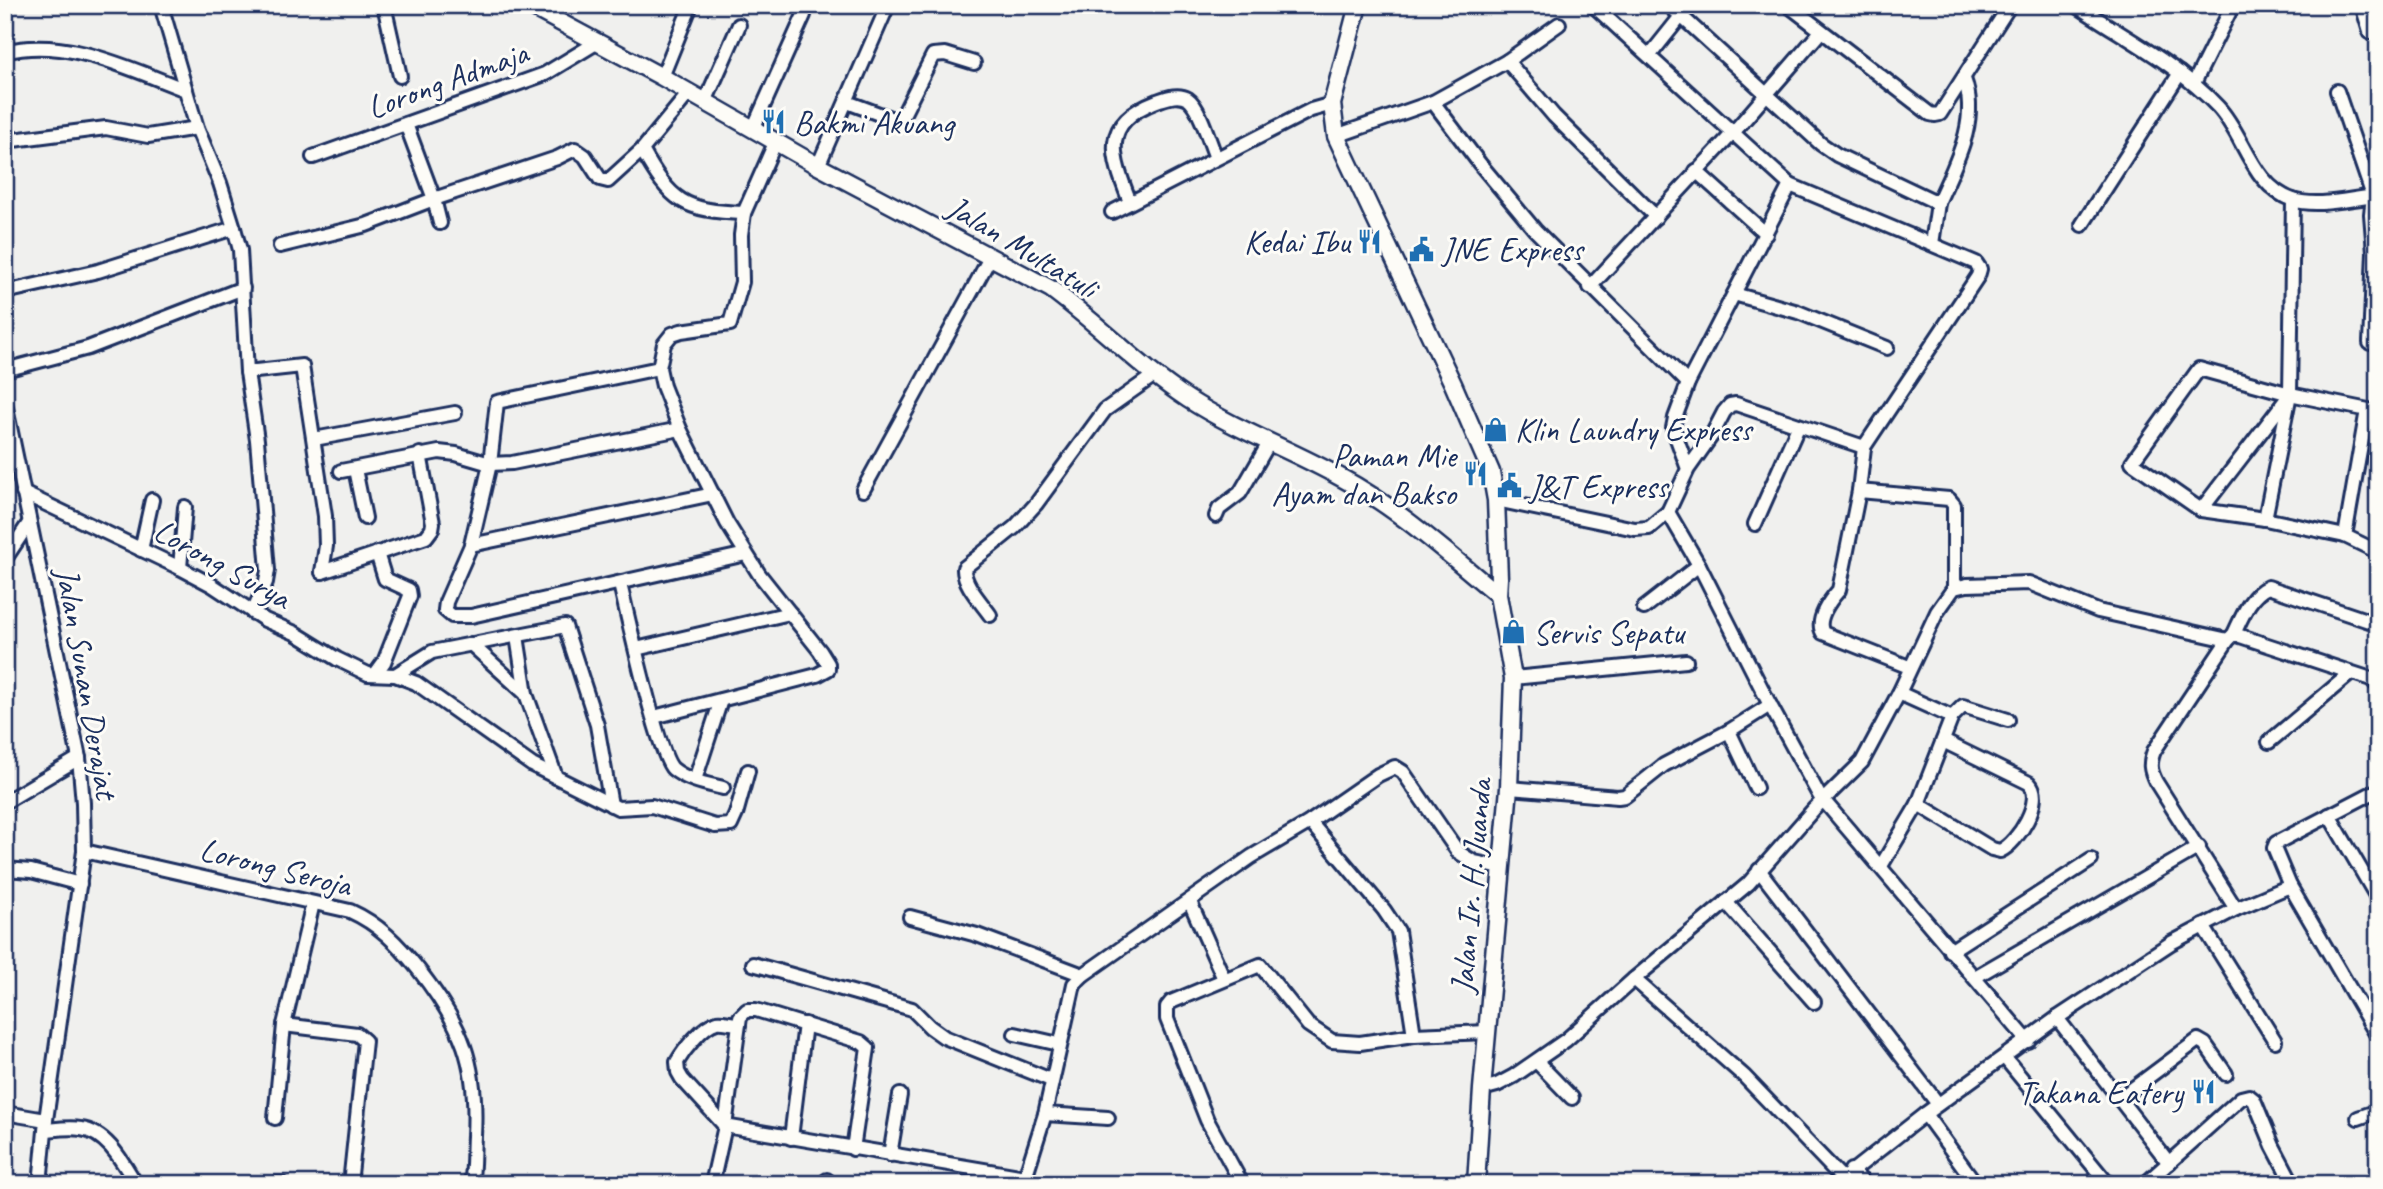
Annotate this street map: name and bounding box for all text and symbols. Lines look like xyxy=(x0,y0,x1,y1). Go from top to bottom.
street label: Lorong Admaja xyxy=(361,31,535,128)
place label: Bakmi Akuang xyxy=(794,102,956,144)
restaurant icon: Bakmi Akuang xyxy=(760,108,788,136)
street label: Jalan Multatuli xyxy=(938,185,1108,310)
place label: Kedai Ibu xyxy=(1244,221,1352,263)
restaurant icon: Kedai Ibu xyxy=(1356,227,1384,255)
place label: JNE Express xyxy=(1440,229,1586,271)
public building icon: JNE Express xyxy=(1408,235,1436,263)
place label: Klin Laundry Express xyxy=(1515,409,1754,451)
shop icon: Klin Laundry Express xyxy=(1481,415,1509,443)
place label: Paman Mie Ayam dan Bakso xyxy=(1272,435,1458,515)
restaurant icon: Paman Mie Ayam dan Bakso xyxy=(1462,460,1490,488)
place label: J&T Express xyxy=(1527,466,1670,508)
public building icon: J&T Express xyxy=(1495,472,1523,500)
street label: Lorong Surya xyxy=(147,509,300,620)
street label: Jalan Sunan Derajat xyxy=(46,563,129,805)
place label: Servis Sepatu xyxy=(1533,612,1686,654)
shop icon: Servis Sepatu xyxy=(1499,618,1527,646)
street label: Jalan Ir. H. Juanda xyxy=(1441,775,1501,997)
street label: Lorong Seroja xyxy=(196,828,357,906)
place label: Takana Eatery xyxy=(2018,1072,2186,1114)
restaurant icon: Takana Eatery xyxy=(2189,1078,2217,1106)

